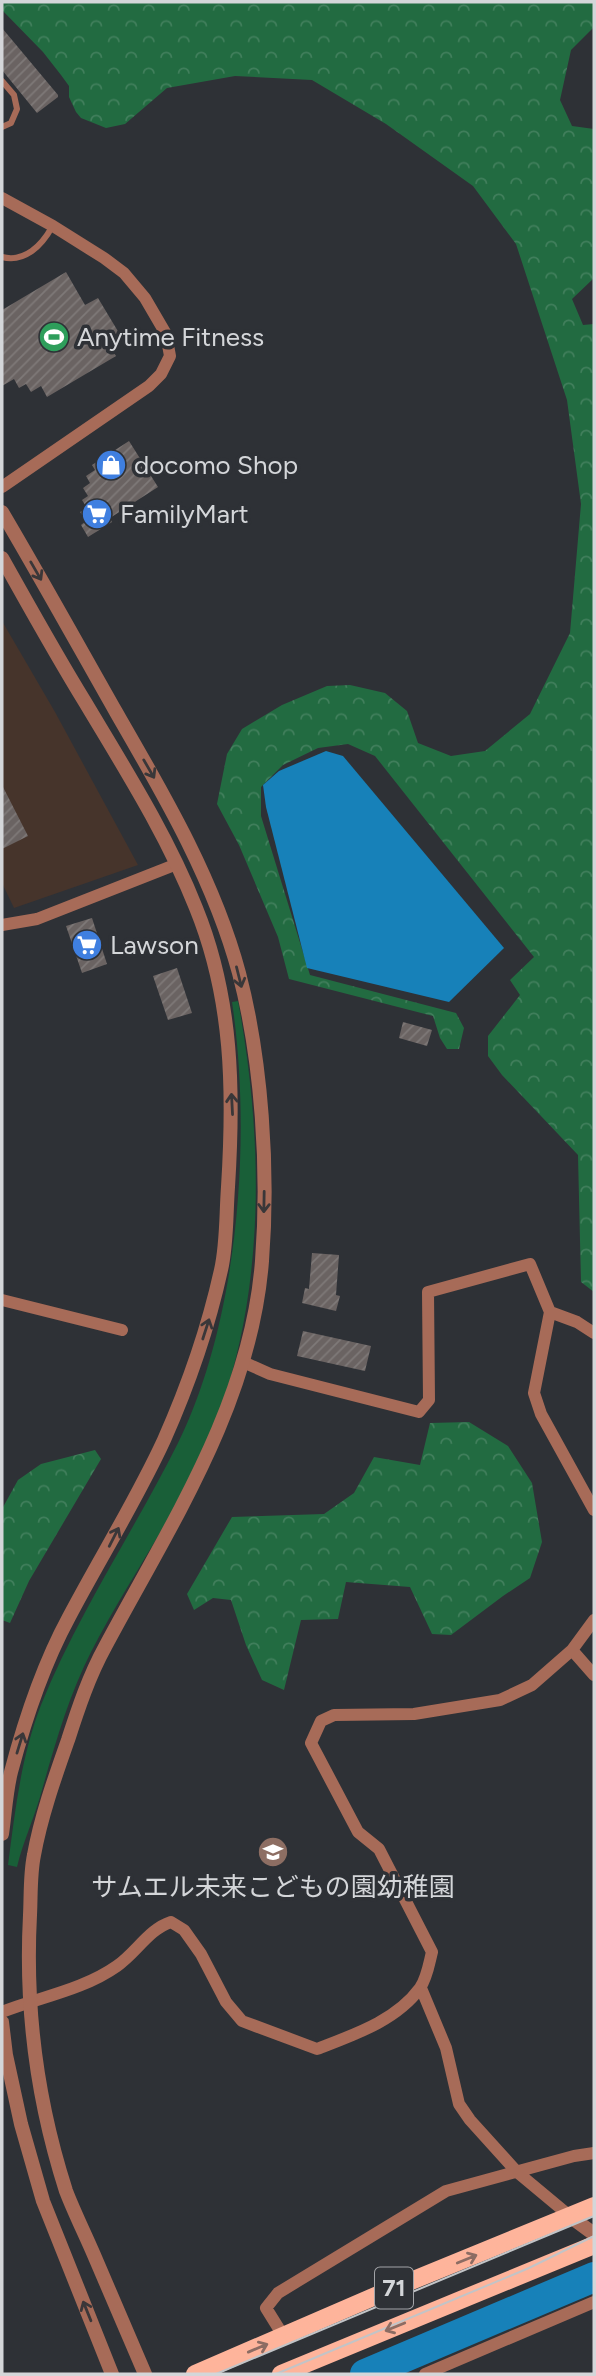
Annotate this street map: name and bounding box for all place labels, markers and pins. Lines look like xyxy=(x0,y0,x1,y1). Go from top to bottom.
sports icon: Anytime Fitness xyxy=(37,320,71,354)
place label: Anytime Fitness xyxy=(77,321,264,353)
shop icon: docomo Shop xyxy=(94,448,128,482)
place label: docomo Shop xyxy=(134,449,298,481)
supermarket icon: FamilyMart xyxy=(80,497,114,531)
place label: FamilyMart xyxy=(120,498,249,530)
supermarket icon: Lawson xyxy=(70,928,104,962)
place label: Lawson xyxy=(110,929,199,961)
school or university icon: サムエル未来こどもの園幼稚園 xyxy=(256,1835,290,1869)
place label: サムエル未来こどもの園幼稚園 xyxy=(91,1871,455,1903)

